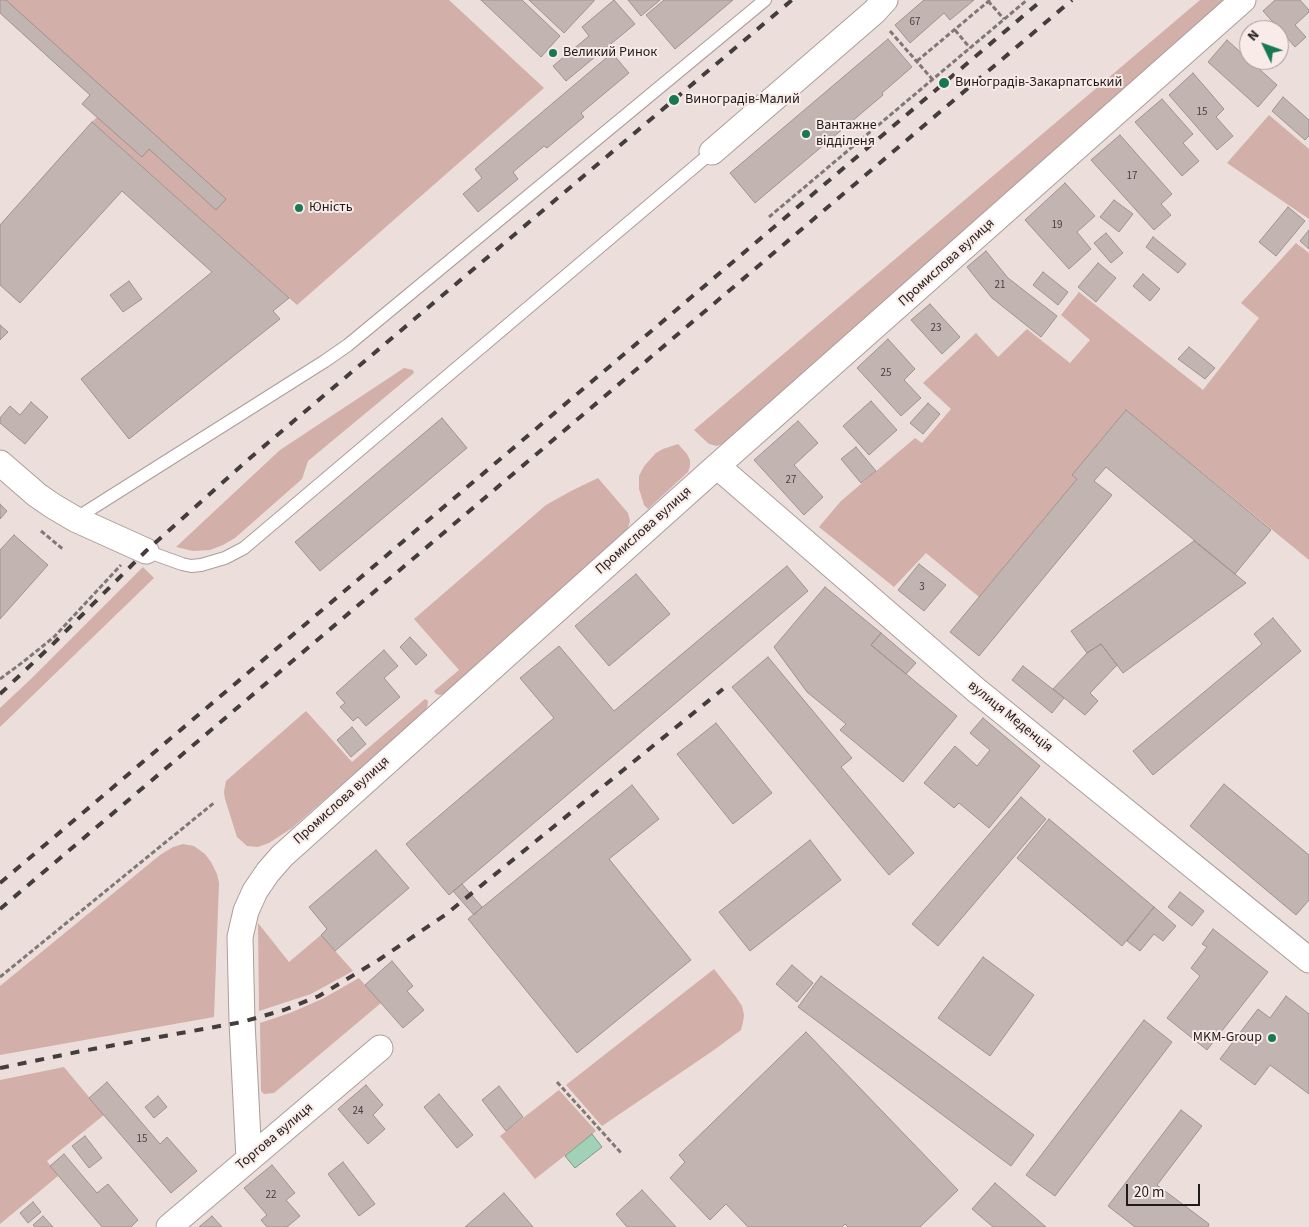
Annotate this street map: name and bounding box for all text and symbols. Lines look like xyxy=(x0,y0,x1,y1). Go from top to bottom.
house number: 67 xyxy=(910,16,920,30)
north arrow xyxy=(1239,20,1289,70)
text: N xyxy=(1243,25,1264,46)
place label: Великий Ринок xyxy=(563,45,657,61)
marker: Великий Ринок xyxy=(547,47,559,59)
place label: Виноградів-Закарпатський xyxy=(955,75,1122,91)
marker: Виноградів-Закарпатський xyxy=(937,76,951,90)
place label: Виноградів-Малий xyxy=(685,92,800,108)
marker: Виноградів-Малий xyxy=(667,93,681,107)
house number: 15 xyxy=(1197,106,1207,120)
place label: Вантажне відділеня xyxy=(816,118,877,150)
marker: Вантажне відділеня xyxy=(800,128,812,140)
house number: 17 xyxy=(1127,170,1137,184)
place label: Юність xyxy=(309,200,353,216)
marker: Юність xyxy=(293,202,305,214)
street label: Промислова вулиця xyxy=(895,215,999,311)
house number: 19 xyxy=(1052,219,1062,233)
house number: 21 xyxy=(995,279,1005,293)
house number: 23 xyxy=(931,322,941,336)
house number: 25 xyxy=(881,367,891,381)
house number: 27 xyxy=(786,474,796,488)
street label: Промислова вулиця xyxy=(592,483,696,579)
house number: 3 xyxy=(919,581,925,595)
street label: вулиця Меденція xyxy=(964,678,1056,756)
street label: Промислова вулиця xyxy=(290,753,394,849)
place label: MKM-Group xyxy=(1193,1030,1262,1046)
marker: MKM-Group xyxy=(1266,1032,1278,1044)
street label: Торгова вулиця xyxy=(233,1100,317,1174)
house number: 24 xyxy=(353,1105,363,1119)
house number: 15 xyxy=(137,1133,147,1147)
scale bar xyxy=(1129,1174,1203,1206)
text: 20 m xyxy=(1134,1182,1164,1203)
house number: 22 xyxy=(266,1189,276,1203)

